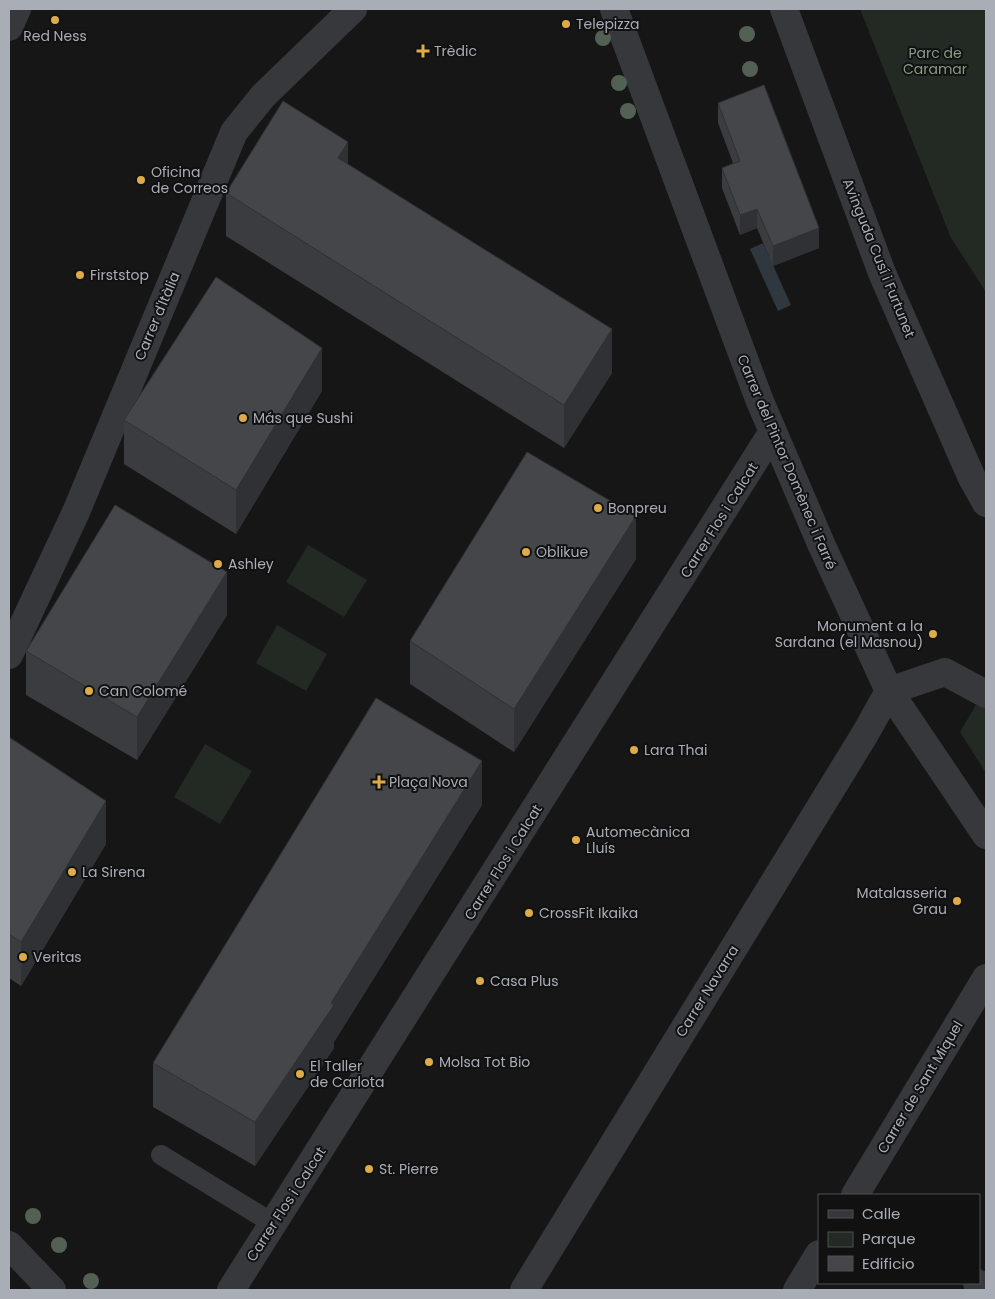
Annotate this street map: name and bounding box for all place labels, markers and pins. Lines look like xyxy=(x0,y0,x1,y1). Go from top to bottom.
marker: Red Ness xyxy=(49,14,61,26)
place label: Telepizza xyxy=(576,14,640,34)
marker: Telepizza xyxy=(560,18,572,30)
place label: Red Ness xyxy=(23,26,87,46)
place label: Trèdic xyxy=(434,41,477,61)
marker: Trèdic xyxy=(416,44,430,58)
place label: Oficina de Correos xyxy=(151,162,228,198)
marker: Oficina de Correos xyxy=(135,174,147,186)
place label: Firststop xyxy=(90,265,149,285)
marker: Firststop xyxy=(74,269,86,281)
place label: Más que Sushi xyxy=(253,408,353,428)
marker: Más que Sushi xyxy=(237,412,249,424)
place label: Bonpreu xyxy=(608,498,667,518)
marker: Bonpreu xyxy=(592,502,604,514)
place label: Oblikue xyxy=(536,542,589,562)
marker: Oblikue xyxy=(520,546,532,558)
place label: Ashley xyxy=(228,554,274,574)
marker: Ashley xyxy=(212,558,224,570)
place label: Monument a la Sardana (el Masnou) xyxy=(775,616,923,652)
marker: Monument a la Sardana (el Masnou) xyxy=(927,628,939,640)
place label: Can Colomé xyxy=(99,681,188,701)
marker: Can Colomé xyxy=(83,685,95,697)
place label: Lara Thai xyxy=(644,740,707,760)
marker: Lara Thai xyxy=(628,744,640,756)
place label: Plaça Nova xyxy=(389,772,468,792)
marker: Plaça Nova xyxy=(373,776,385,788)
place label: Automecànica Lluís xyxy=(586,822,690,858)
marker: Automecànica Lluís xyxy=(570,834,582,846)
place label: La Sirena xyxy=(82,862,145,882)
marker: La Sirena xyxy=(66,866,78,878)
place label: Matalasseria Grau xyxy=(857,883,947,919)
marker: Matalasseria Grau xyxy=(951,895,963,907)
place label: CrossFit Ikaika xyxy=(539,903,638,923)
marker: CrossFit Ikaika xyxy=(523,907,535,919)
place label: Veritas xyxy=(33,947,82,967)
marker: Veritas xyxy=(17,951,29,963)
place label: Casa Plus xyxy=(490,971,559,991)
marker: Casa Plus xyxy=(474,975,486,987)
place label: Molsa Tot Bio xyxy=(439,1052,530,1072)
place label: El Taller de Carlota xyxy=(310,1056,384,1092)
marker: Molsa Tot Bio xyxy=(423,1056,435,1068)
marker: El Taller de Carlota xyxy=(294,1068,306,1080)
place label: St. Pierre xyxy=(379,1159,439,1179)
marker: St. Pierre xyxy=(363,1163,375,1175)

